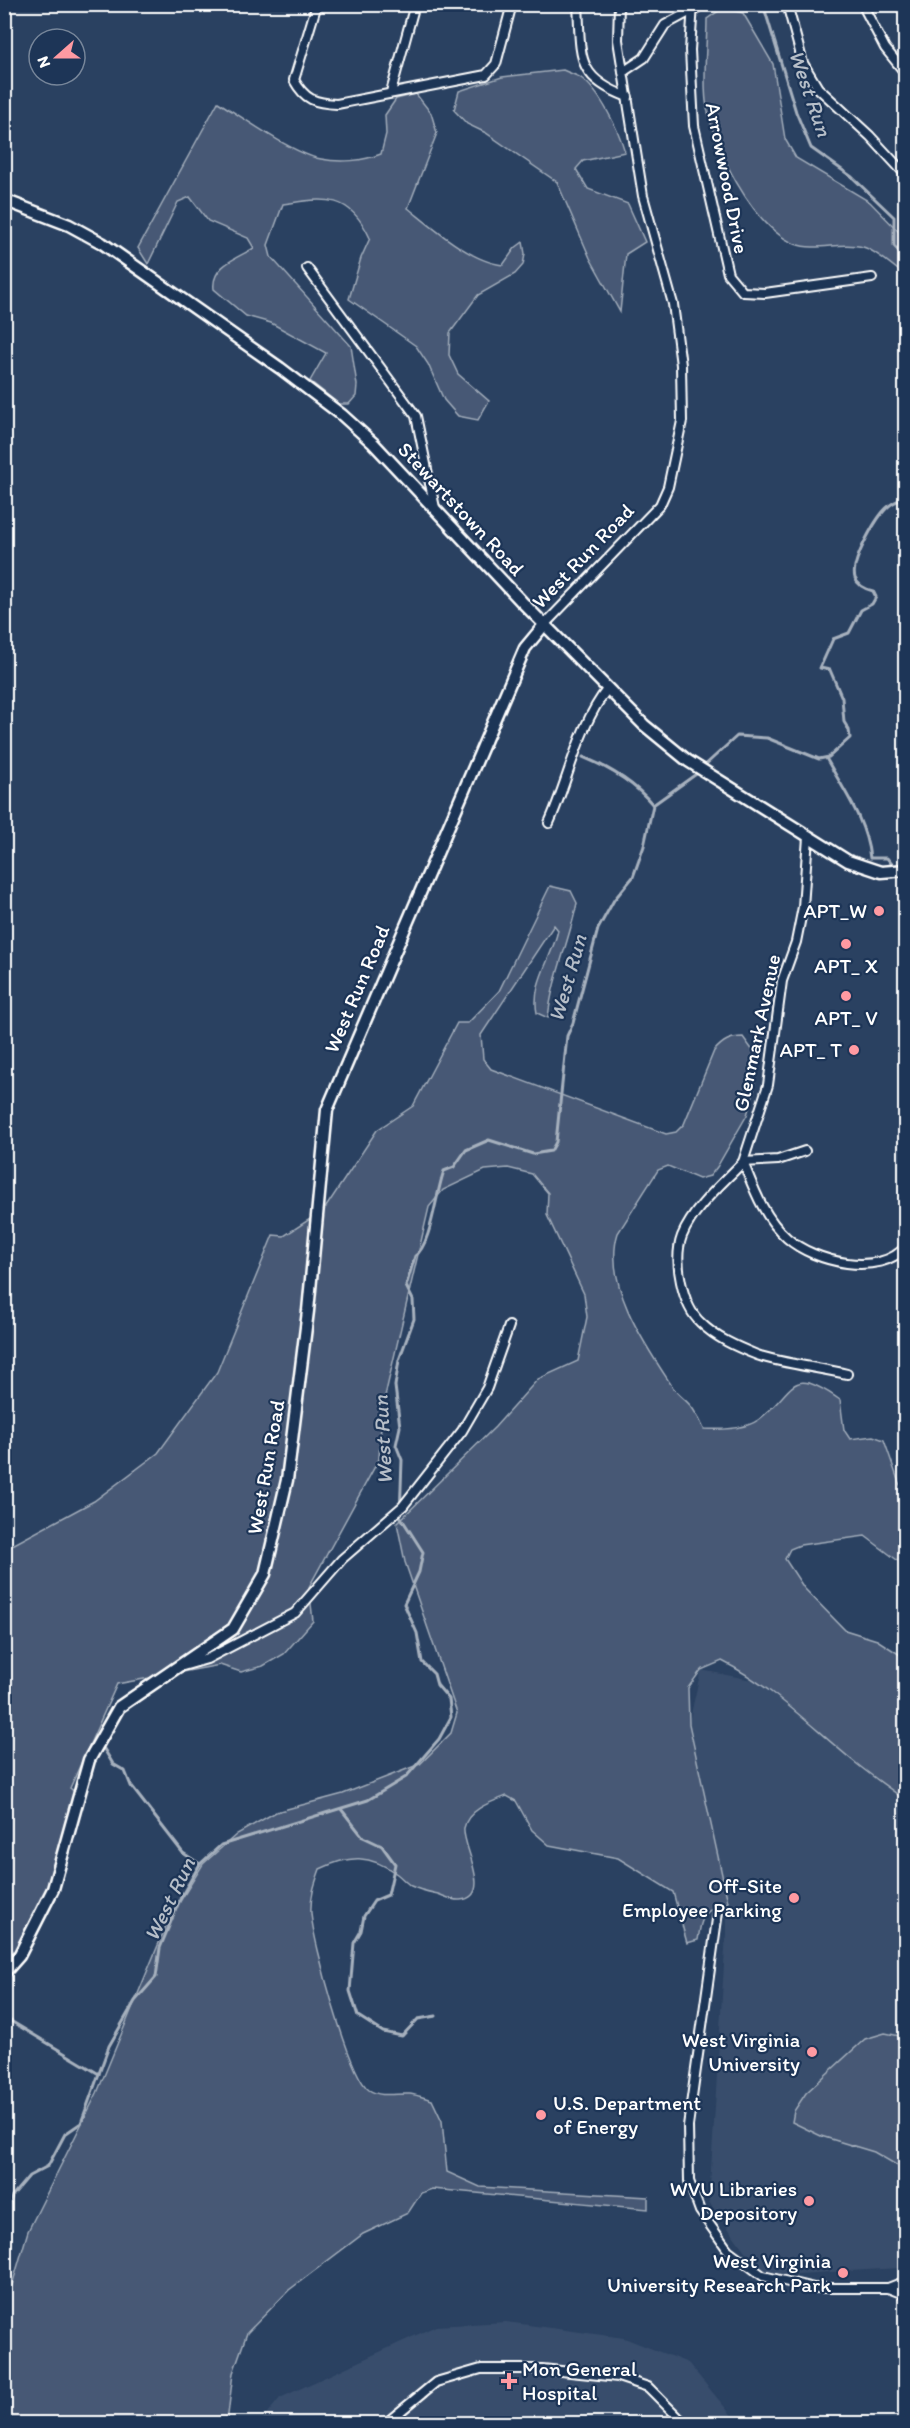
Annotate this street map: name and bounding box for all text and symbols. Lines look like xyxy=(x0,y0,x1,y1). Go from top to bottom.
north arrow xyxy=(27,27,87,87)
water label: West Run xyxy=(783,46,838,140)
text: N xyxy=(33,54,54,71)
street label: Arrowwood Drive xyxy=(701,100,754,256)
street label: Stewartstown Road xyxy=(393,437,530,581)
street label: West Run Road xyxy=(526,498,639,613)
place label: APT_W xyxy=(803,898,867,923)
marker: APT_W xyxy=(872,904,886,918)
street label: West Run Road xyxy=(318,921,395,1056)
water label: West Run xyxy=(542,931,593,1025)
marker: APT_ X xyxy=(839,937,853,951)
street label: Glenmark Avenue xyxy=(728,952,785,1114)
place label: APT_ X xyxy=(814,953,879,978)
marker: APT_ V xyxy=(839,989,853,1003)
place label: APT_ V xyxy=(815,1005,878,1030)
place label: APT_ T xyxy=(780,1037,842,1062)
marker: APT_ T xyxy=(847,1043,861,1057)
water label: West Run xyxy=(367,1394,398,1485)
street label: West Run Road xyxy=(241,1397,290,1536)
water label: West Run xyxy=(138,1853,201,1945)
place label: Off-Site Employee Parking xyxy=(622,1873,782,1922)
marker: Off-Site Employee Parking xyxy=(787,1891,801,1905)
place label: West Virginia University xyxy=(682,2027,800,2076)
marker: West Virginia University xyxy=(805,2045,819,2059)
place label: U.S. Department of Energy xyxy=(553,2090,701,2139)
marker: U.S. Department of Energy xyxy=(534,2108,548,2122)
place label: WVU Libraries Depository xyxy=(670,2176,797,2225)
marker: WVU Libraries Depository xyxy=(802,2194,816,2208)
place label: West Virginia University Research Park xyxy=(607,2248,831,2297)
marker: West Virginia University Research Park xyxy=(836,2266,850,2280)
place label: Mon General Hospital xyxy=(522,2356,637,2405)
marker: Mon General Hospital xyxy=(500,2372,518,2390)

